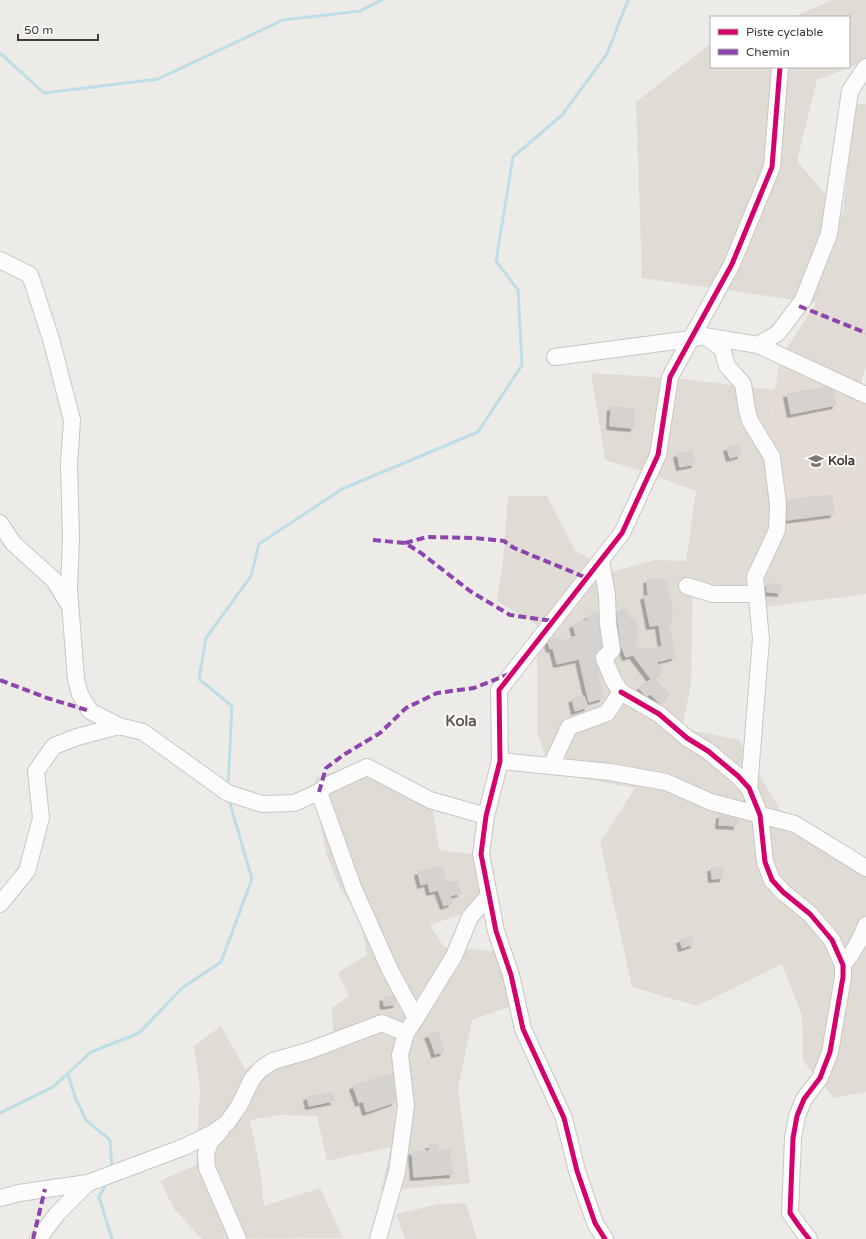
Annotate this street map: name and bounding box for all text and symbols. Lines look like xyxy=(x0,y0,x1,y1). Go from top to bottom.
scale bar xyxy=(18,16,98,42)
legend xyxy=(710,16,850,68)
text: 50 m xyxy=(24,23,53,37)
text: Piste cyclable xyxy=(746,25,824,39)
text: Chemin xyxy=(746,45,790,59)
school or university icon: Kola xyxy=(807,452,825,470)
place label: Kola xyxy=(828,453,855,469)
district label: Kola xyxy=(445,712,477,730)

